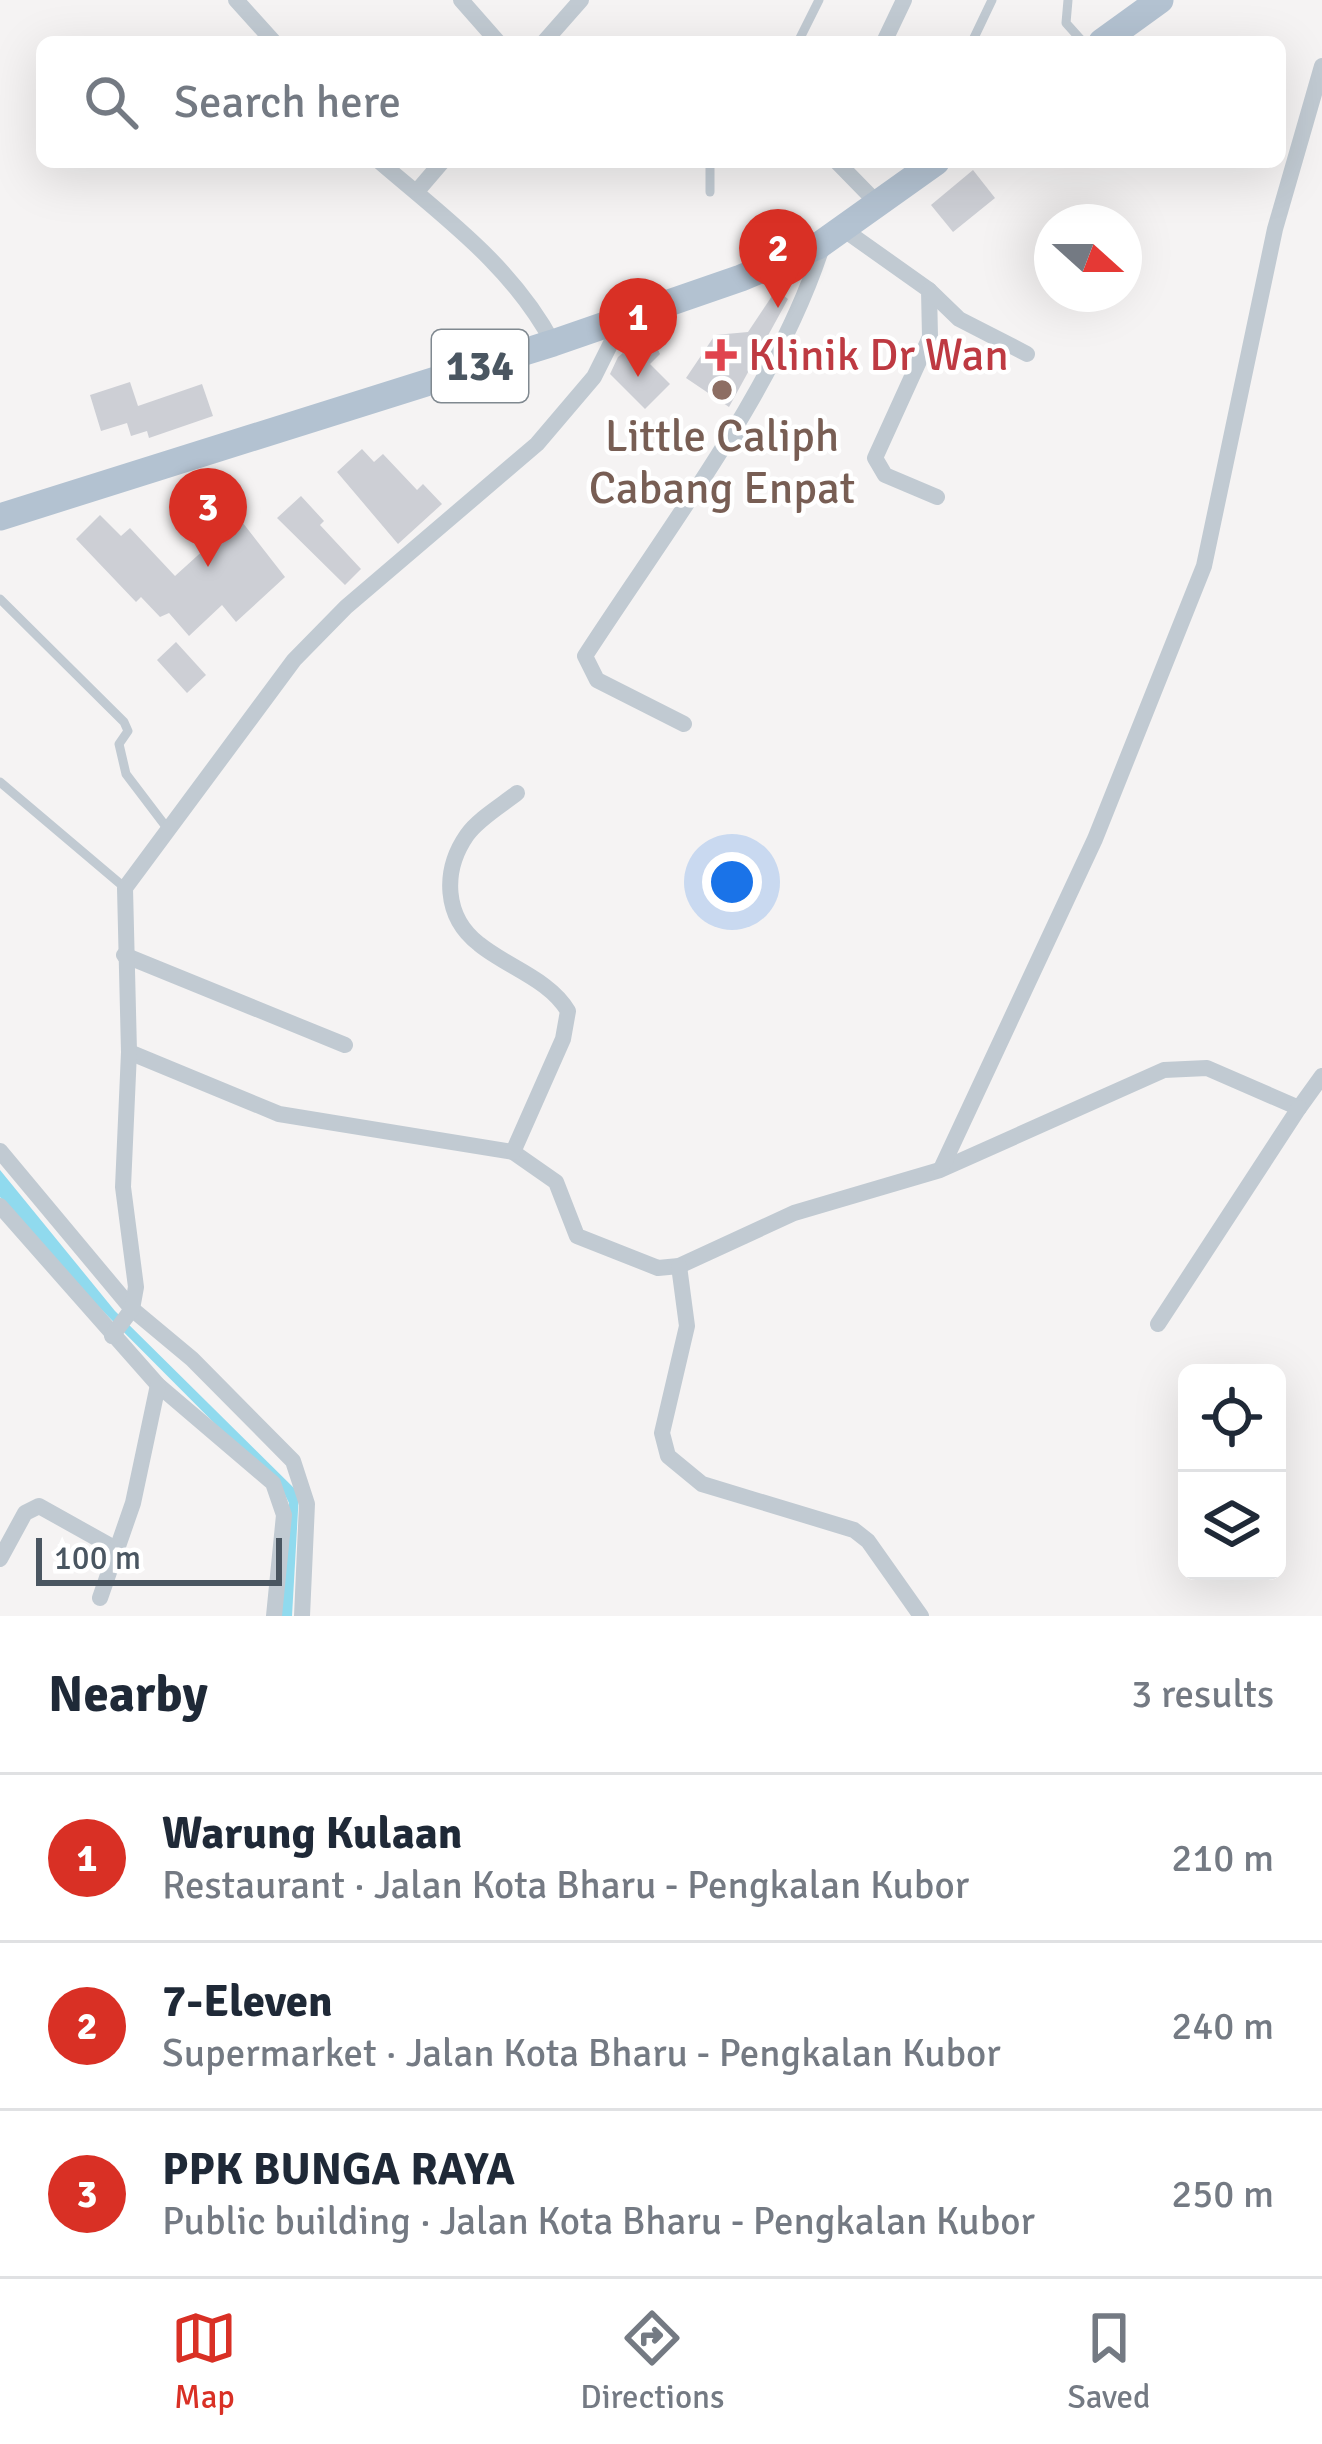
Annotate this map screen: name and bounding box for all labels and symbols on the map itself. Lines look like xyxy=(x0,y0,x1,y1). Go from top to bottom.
north arrow xyxy=(1034,204,1142,312)
pin: 2 xyxy=(739,209,817,308)
pin: 1 xyxy=(599,278,677,377)
place label: Klinik Dr Wan xyxy=(748,328,1009,383)
road number: 134 xyxy=(432,330,528,402)
marker: Klinik Dr Wan xyxy=(705,339,737,371)
marker: Little Caliph Cabang Enpat xyxy=(709,377,735,403)
place label: Little Caliph Cabang Enpat xyxy=(589,409,855,516)
pin: 3 xyxy=(169,468,247,567)
your location xyxy=(702,852,762,912)
scale bar xyxy=(36,1532,282,1585)

